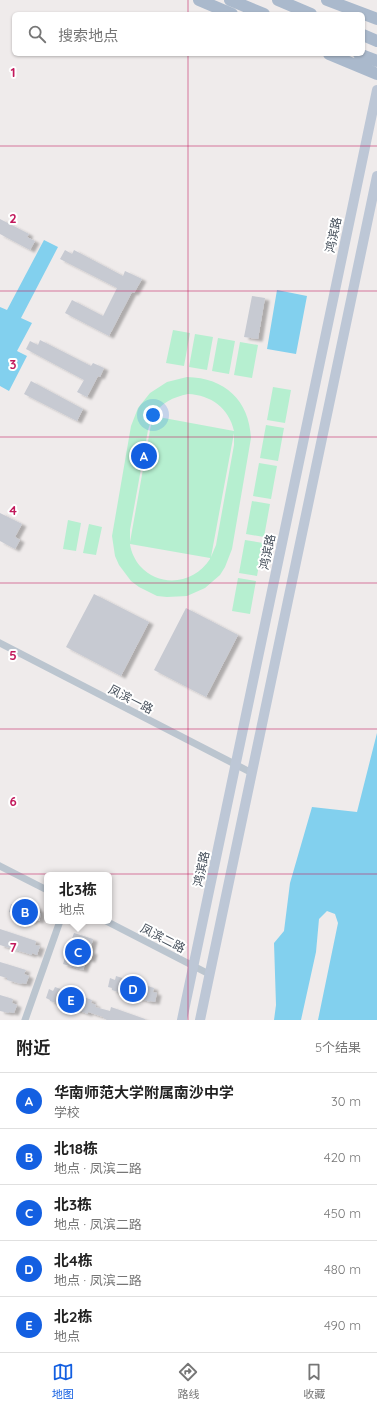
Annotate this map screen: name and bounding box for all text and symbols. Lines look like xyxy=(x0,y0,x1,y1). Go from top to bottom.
search box xyxy=(12,12,365,56)
icon: search xyxy=(26,23,48,45)
text: 搜索地点 xyxy=(58,26,118,45)
text: 1 xyxy=(10,64,16,80)
text: 2 xyxy=(9,210,17,226)
street label: 鸿滨路 xyxy=(322,216,344,254)
text: 3 xyxy=(10,356,17,372)
your location xyxy=(143,405,163,425)
pin: A xyxy=(131,441,157,471)
text: 4 xyxy=(9,502,17,518)
street label: 鸿滨路 xyxy=(256,533,278,571)
text: 5 xyxy=(9,647,17,663)
street label: 凤滨一路 xyxy=(106,681,156,717)
text: 6 xyxy=(9,793,17,809)
street label: 鸿滨路 xyxy=(190,850,212,888)
popup xyxy=(44,872,112,924)
text: 北3栋 xyxy=(59,880,97,899)
pin: B xyxy=(12,897,38,927)
text: 地点 xyxy=(59,901,85,917)
street label: 凤滨二路 xyxy=(138,920,188,956)
pin: C xyxy=(65,937,91,967)
text: 7 xyxy=(9,939,17,955)
pin: D xyxy=(120,974,146,1004)
pin: E xyxy=(58,985,84,1015)
text: 附近 xyxy=(16,1037,50,1058)
text: 5个结果 xyxy=(315,1039,361,1055)
text: 华南师范大学附属南沙中学 xyxy=(54,1083,234,1102)
text: A xyxy=(25,1093,33,1109)
text: 30 m xyxy=(331,1093,361,1109)
text: 学校 xyxy=(54,1104,80,1120)
text: 北18栋 xyxy=(54,1139,98,1158)
text: B xyxy=(25,1149,33,1165)
text: 420 m xyxy=(324,1149,361,1165)
text: 地点 · 凤滨二路 xyxy=(54,1160,142,1176)
text: 北3栋 xyxy=(54,1195,92,1214)
text: C xyxy=(25,1205,33,1221)
text: 450 m xyxy=(324,1205,361,1221)
text: 地点 · 凤滨二路 xyxy=(54,1216,142,1232)
text: 北4栋 xyxy=(54,1251,93,1270)
text: D xyxy=(24,1261,34,1277)
text: 480 m xyxy=(324,1261,361,1277)
text: 地点 · 凤滨二路 xyxy=(54,1272,142,1288)
text: 北2栋 xyxy=(54,1307,93,1326)
text: E xyxy=(25,1317,33,1333)
text: 490 m xyxy=(324,1317,361,1333)
text: 地点 xyxy=(54,1328,80,1344)
tab: 地图 xyxy=(52,1361,74,1401)
tab: 路线 xyxy=(177,1361,199,1401)
tab: 收藏 xyxy=(303,1361,325,1401)

